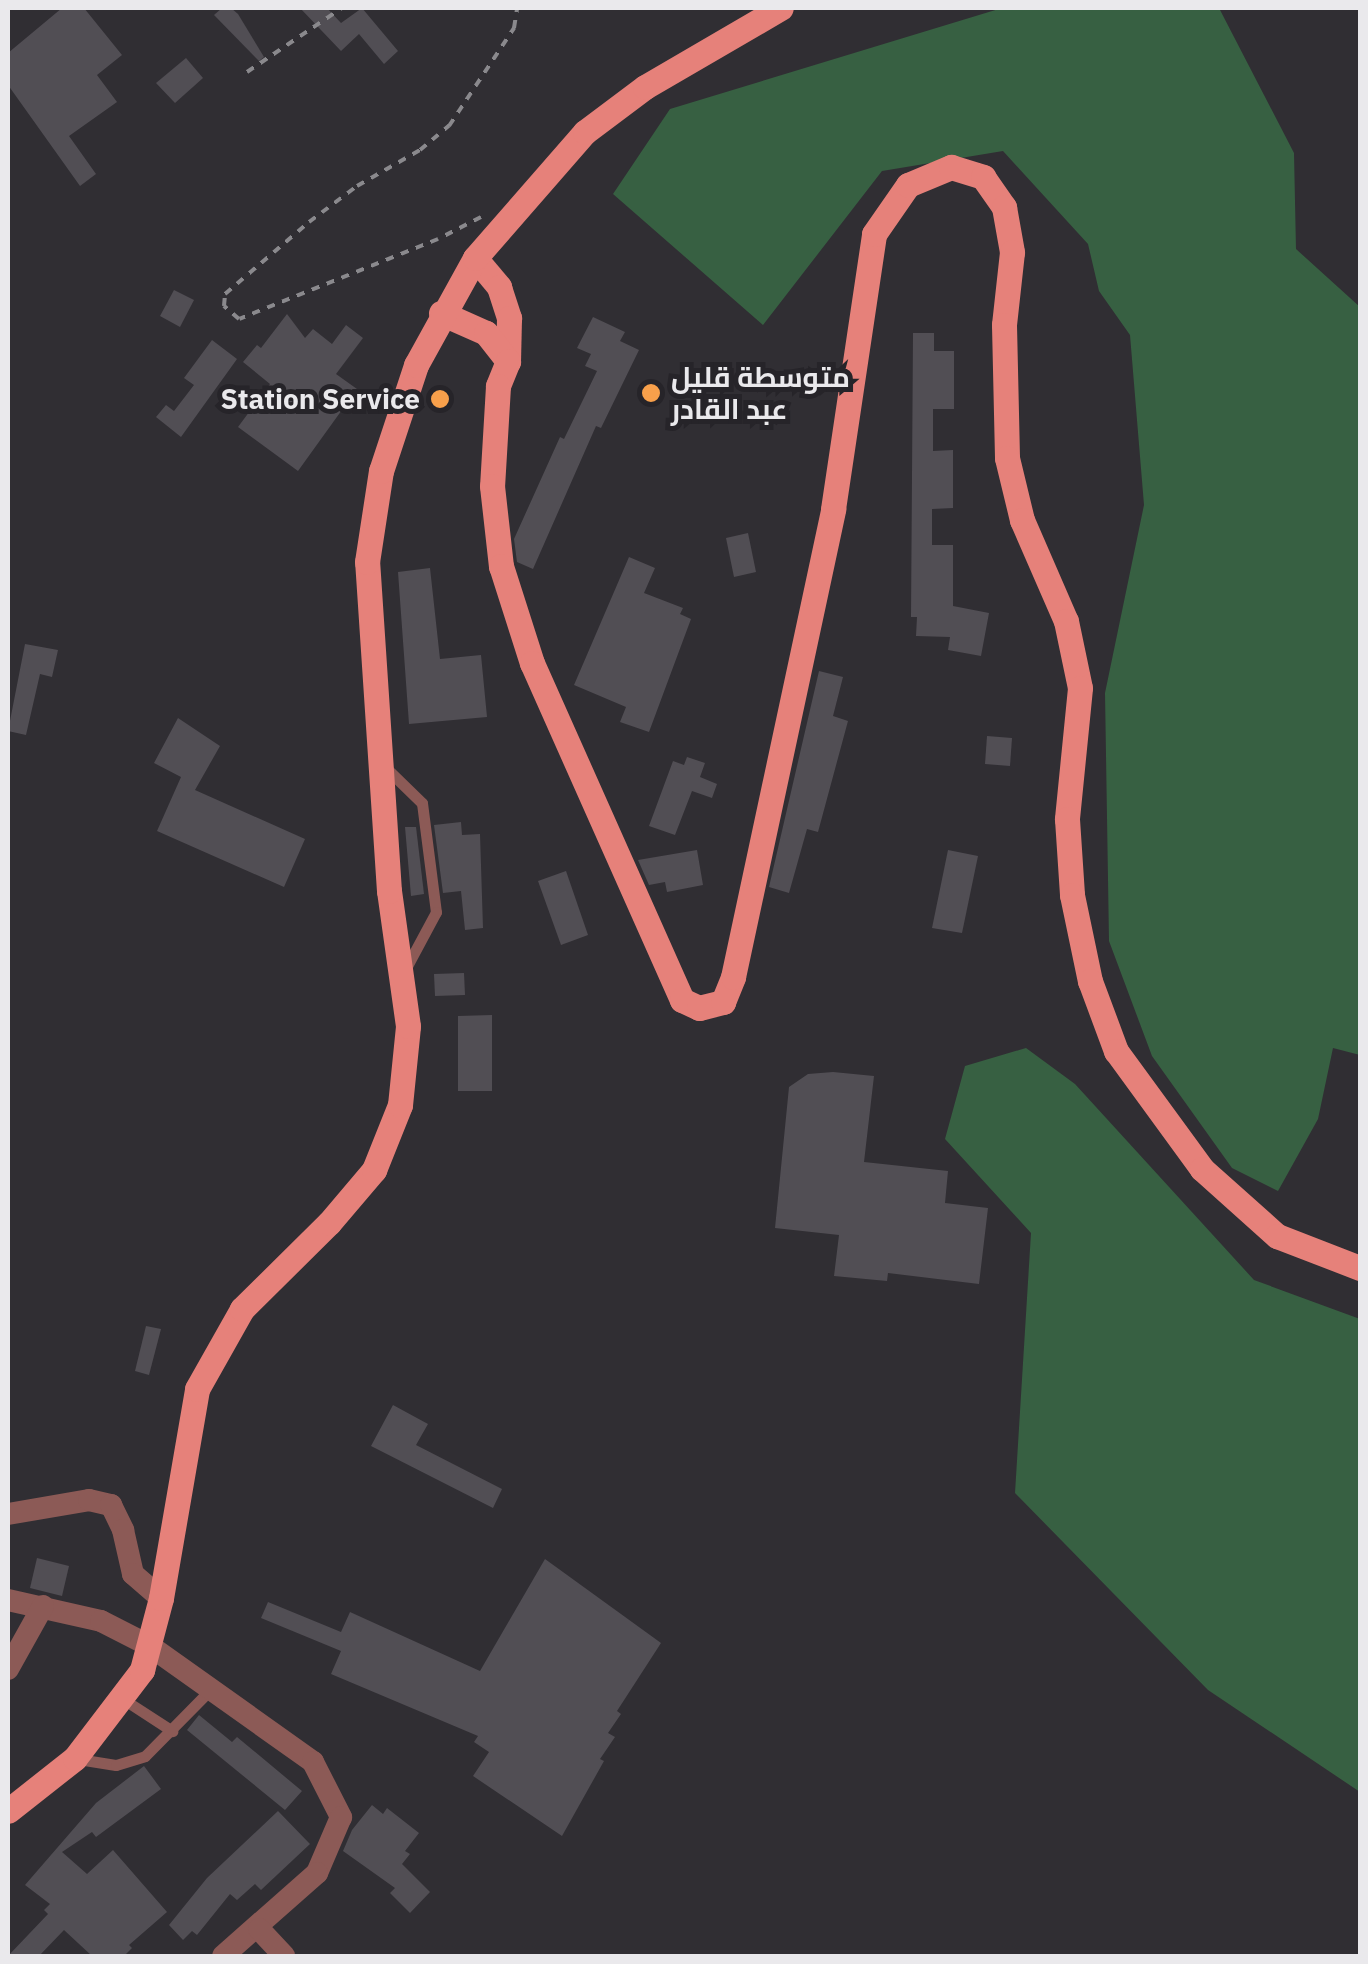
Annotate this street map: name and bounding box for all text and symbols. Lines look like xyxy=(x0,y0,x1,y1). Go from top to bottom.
place label: متوسطة قليل عبد القادر xyxy=(671,360,850,426)
place label: Station Service xyxy=(221,382,420,416)
marker: متوسطة قليل عبد القادر xyxy=(640,382,662,404)
marker: Station Service xyxy=(429,388,451,410)

